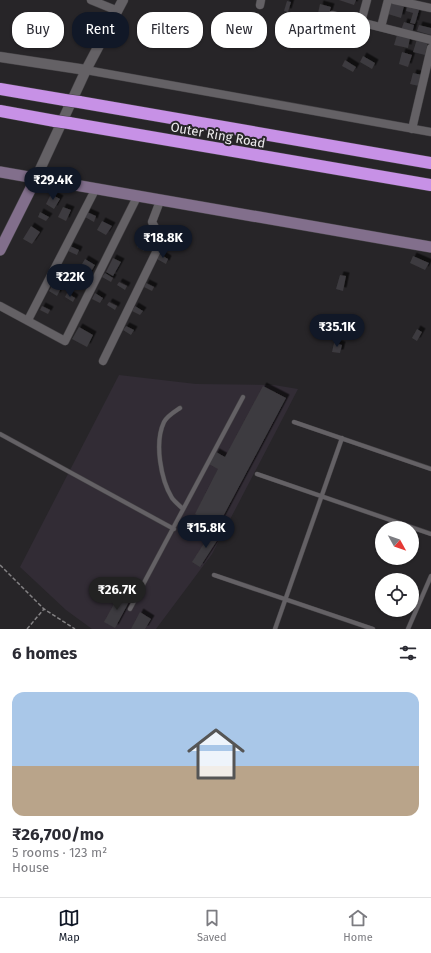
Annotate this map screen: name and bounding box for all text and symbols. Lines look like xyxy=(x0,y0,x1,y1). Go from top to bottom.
chip: Buy xyxy=(12,12,64,48)
chip: Rent xyxy=(72,12,129,48)
chip: Filters xyxy=(137,12,203,48)
chip: New xyxy=(211,12,267,48)
chip: Apartment xyxy=(275,12,370,48)
street label: Outer Ring Road xyxy=(169,119,267,151)
pin: ₹29.4K xyxy=(20,167,86,201)
text: ₹29.4K xyxy=(33,172,73,187)
pin: ₹18.8K xyxy=(130,225,196,259)
text: ₹18.8K xyxy=(143,230,183,245)
pin: ₹22K xyxy=(46,264,94,298)
text: ₹22K xyxy=(56,269,84,284)
pin: ₹35.1K xyxy=(304,314,370,348)
text: ₹35.1K xyxy=(319,319,355,334)
pin: ₹15.8K xyxy=(173,515,239,549)
text: ₹15.8K xyxy=(187,520,225,535)
north arrow xyxy=(375,521,419,565)
map controls xyxy=(375,521,419,617)
button: locate xyxy=(375,573,419,617)
pin: ₹26.7K xyxy=(84,577,150,611)
text: ₹26.7K xyxy=(98,582,136,597)
icon: filters xyxy=(397,642,419,664)
text: 6 homes xyxy=(12,643,77,664)
icon: home xyxy=(180,718,252,790)
text: ₹26,700/mo xyxy=(12,824,104,845)
text: 5 rooms · 123 m² xyxy=(12,845,107,860)
text: House xyxy=(12,860,49,875)
tab: Map xyxy=(58,907,80,944)
tab: Saved xyxy=(197,907,227,944)
tab: Home xyxy=(343,907,373,944)

